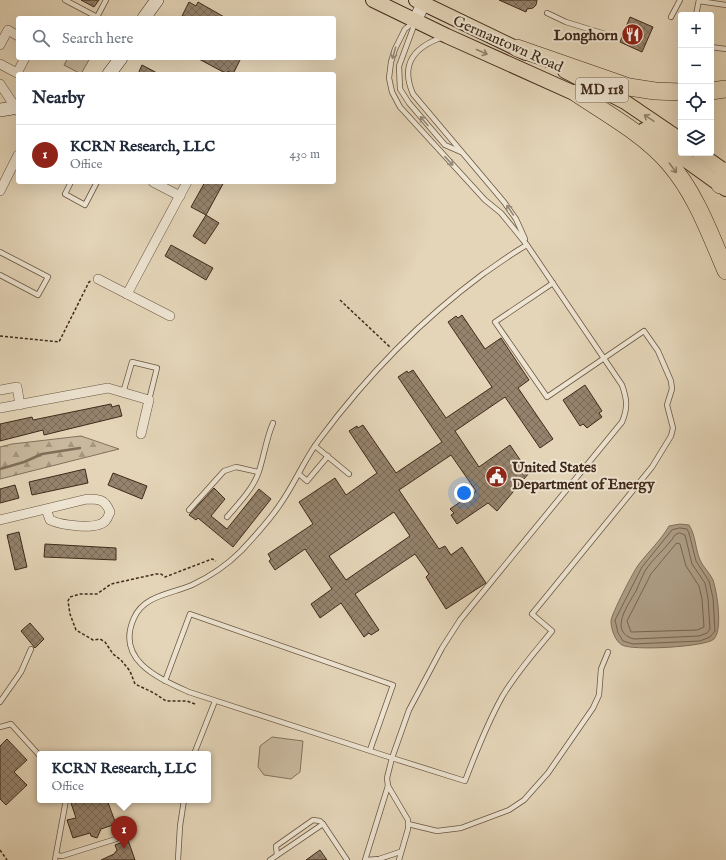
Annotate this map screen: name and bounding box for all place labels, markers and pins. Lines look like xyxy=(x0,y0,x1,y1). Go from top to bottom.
restaurant icon: Longhorn xyxy=(620,22,646,48)
place label: Longhorn xyxy=(554,26,618,45)
place label: United States Department of Energy xyxy=(511,458,655,494)
public building icon: United States Department of Energy xyxy=(483,463,509,489)
pin: 1 xyxy=(111,816,137,849)

